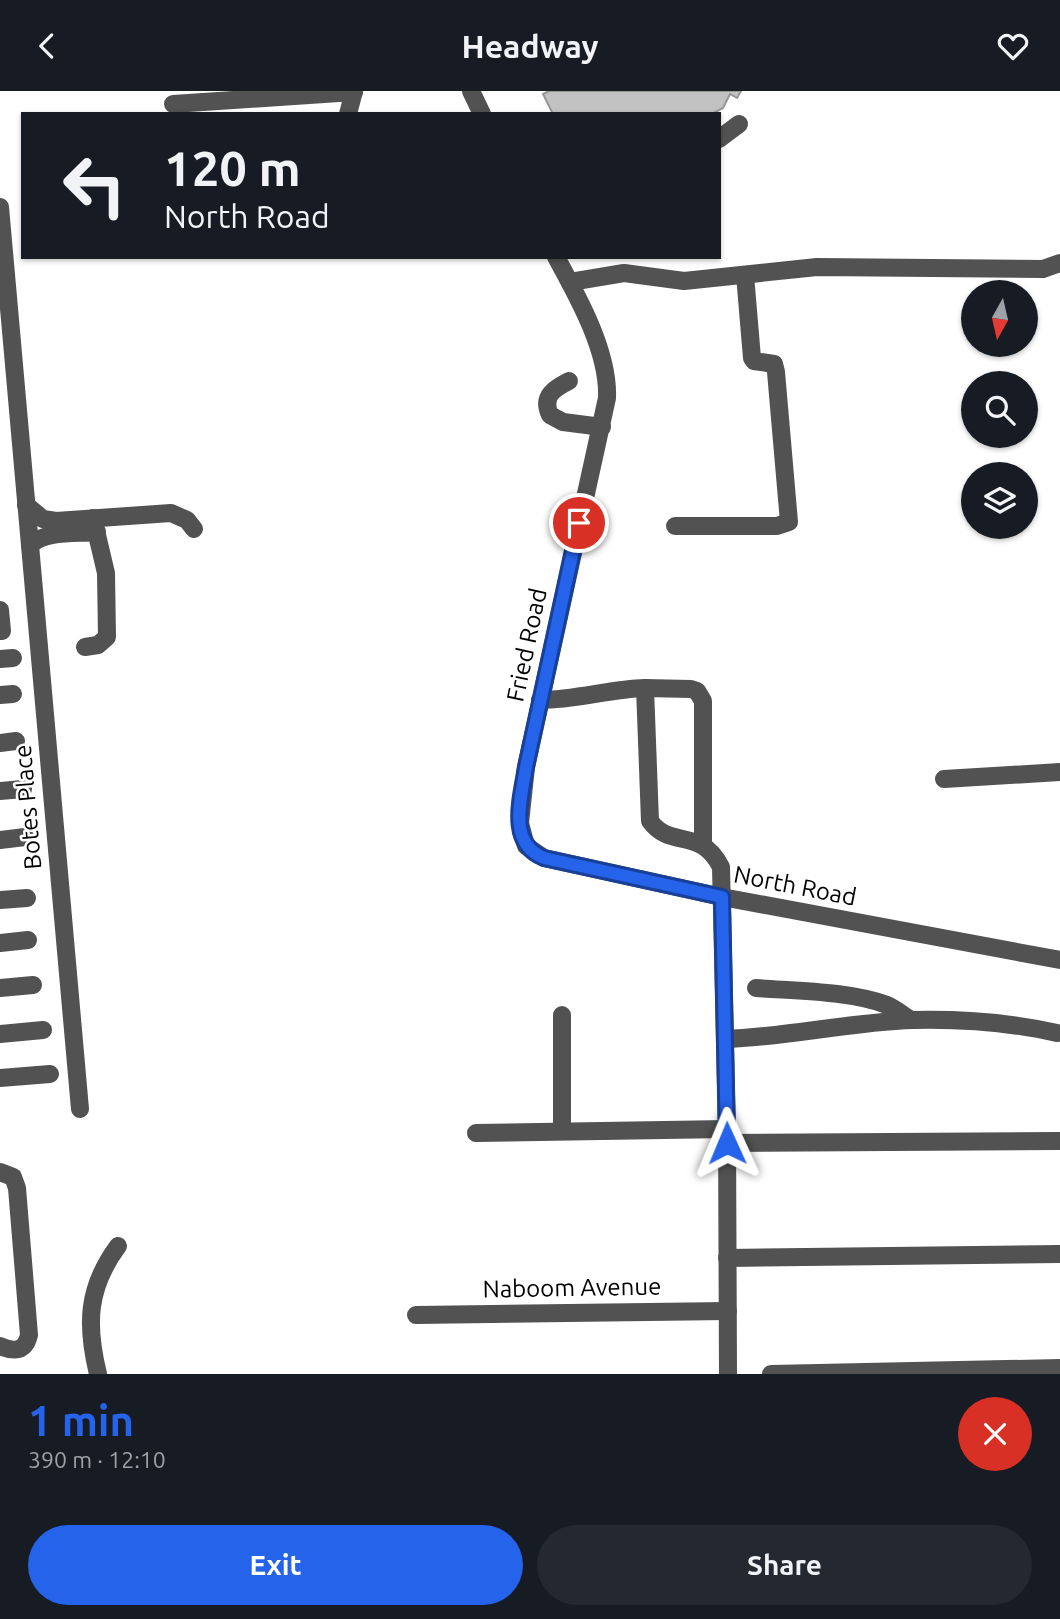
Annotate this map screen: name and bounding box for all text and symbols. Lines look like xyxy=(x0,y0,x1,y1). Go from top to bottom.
icon: back xyxy=(28,27,66,65)
icon: heart xyxy=(994,27,1032,65)
text: Headway xyxy=(461,28,599,64)
icon: left xyxy=(49,140,140,231)
text: 120 m xyxy=(164,140,301,195)
text: North Road xyxy=(164,198,330,234)
north arrow xyxy=(961,280,1038,357)
map controls xyxy=(961,280,1038,539)
button: search xyxy=(961,371,1038,448)
button: layers xyxy=(961,462,1038,539)
pin xyxy=(549,493,609,553)
icon: arrive xyxy=(560,504,598,542)
street label: Fried Road xyxy=(501,586,552,704)
street label: Botes Place xyxy=(9,744,46,871)
street label: North Road xyxy=(732,860,859,911)
position arrow xyxy=(690,1106,764,1180)
street label: Naboom Avenue xyxy=(482,1272,662,1303)
text: 1 min xyxy=(28,1397,134,1444)
button: close xyxy=(958,1397,1032,1471)
text: 390 m · 12:10 xyxy=(28,1447,166,1472)
button: Exit xyxy=(28,1525,523,1605)
button: Share xyxy=(537,1525,1032,1605)

